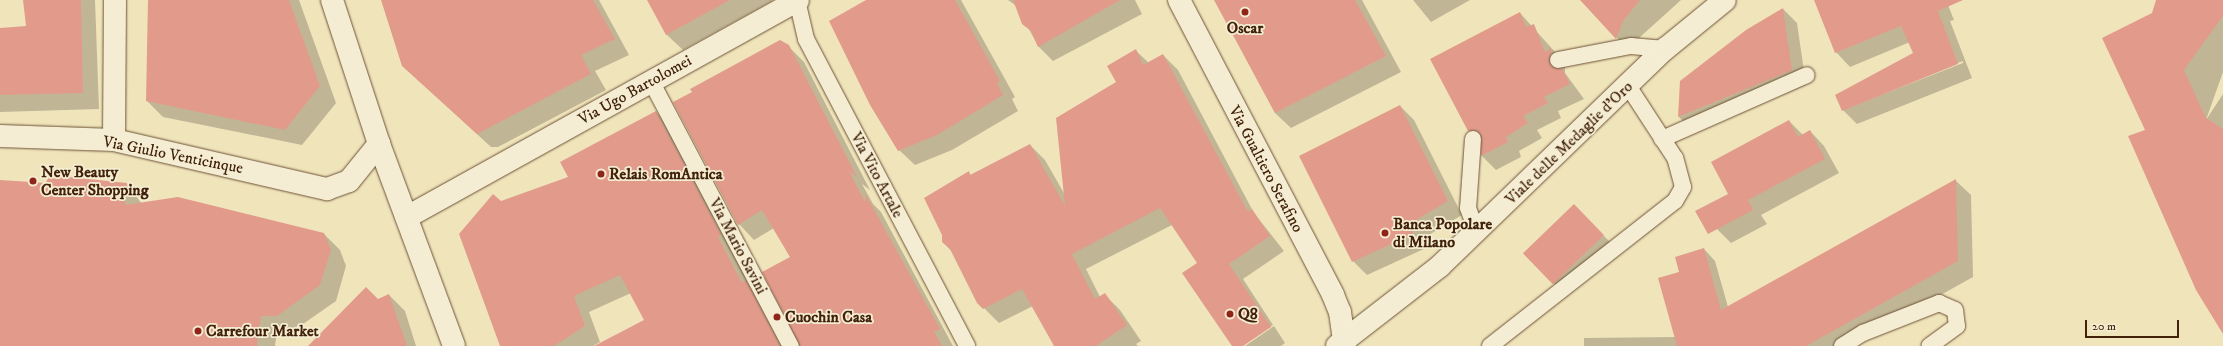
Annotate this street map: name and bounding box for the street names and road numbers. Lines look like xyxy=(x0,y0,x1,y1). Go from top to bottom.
street label: Via Ugo Bartolomei xyxy=(575,51,695,129)
street label: Viale delle Medaglie d'Oro xyxy=(1501,77,1637,209)
street label: Via Gualtiero Serafino xyxy=(1224,102,1308,236)
street label: Via Vito Artale xyxy=(846,129,908,221)
street label: Via Giulio Venticinque xyxy=(101,132,245,178)
street label: Via Mario Savini xyxy=(705,195,771,297)

